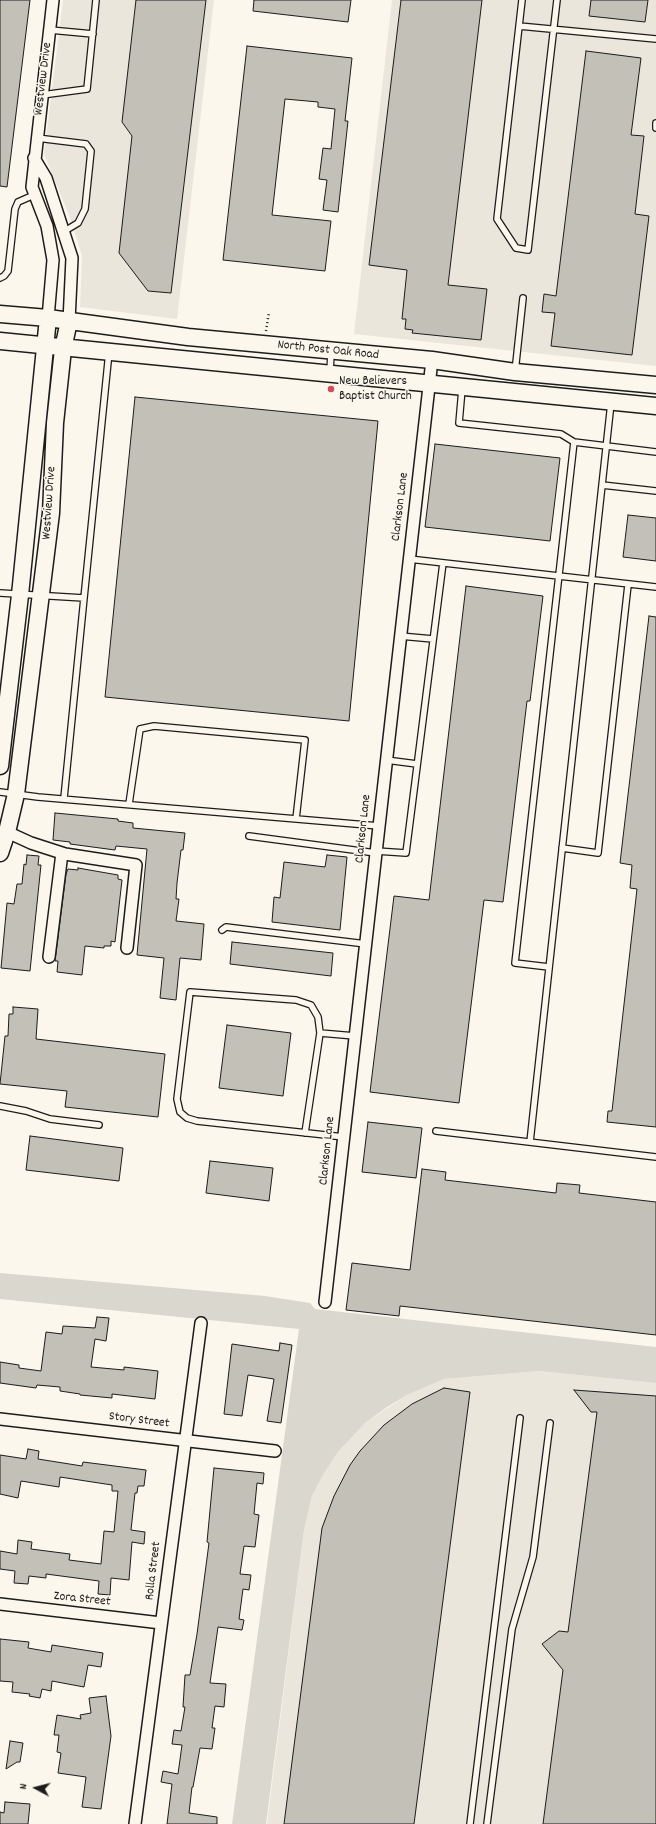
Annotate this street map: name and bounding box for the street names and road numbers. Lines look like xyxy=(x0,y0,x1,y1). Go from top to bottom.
street label: Westview Drive xyxy=(32,42,56,116)
street label: North Post Oak Road xyxy=(277,338,379,364)
street label: Westview Drive xyxy=(40,466,60,540)
street label: Clarkson Lane xyxy=(389,472,413,542)
street label: Clarkson Lane xyxy=(353,794,375,864)
street label: Clarkson Lane xyxy=(317,1116,339,1186)
street label: Story Street xyxy=(108,1410,170,1432)
street label: Rolla Street xyxy=(143,1541,165,1601)
street label: Zora Street xyxy=(53,1589,111,1611)

